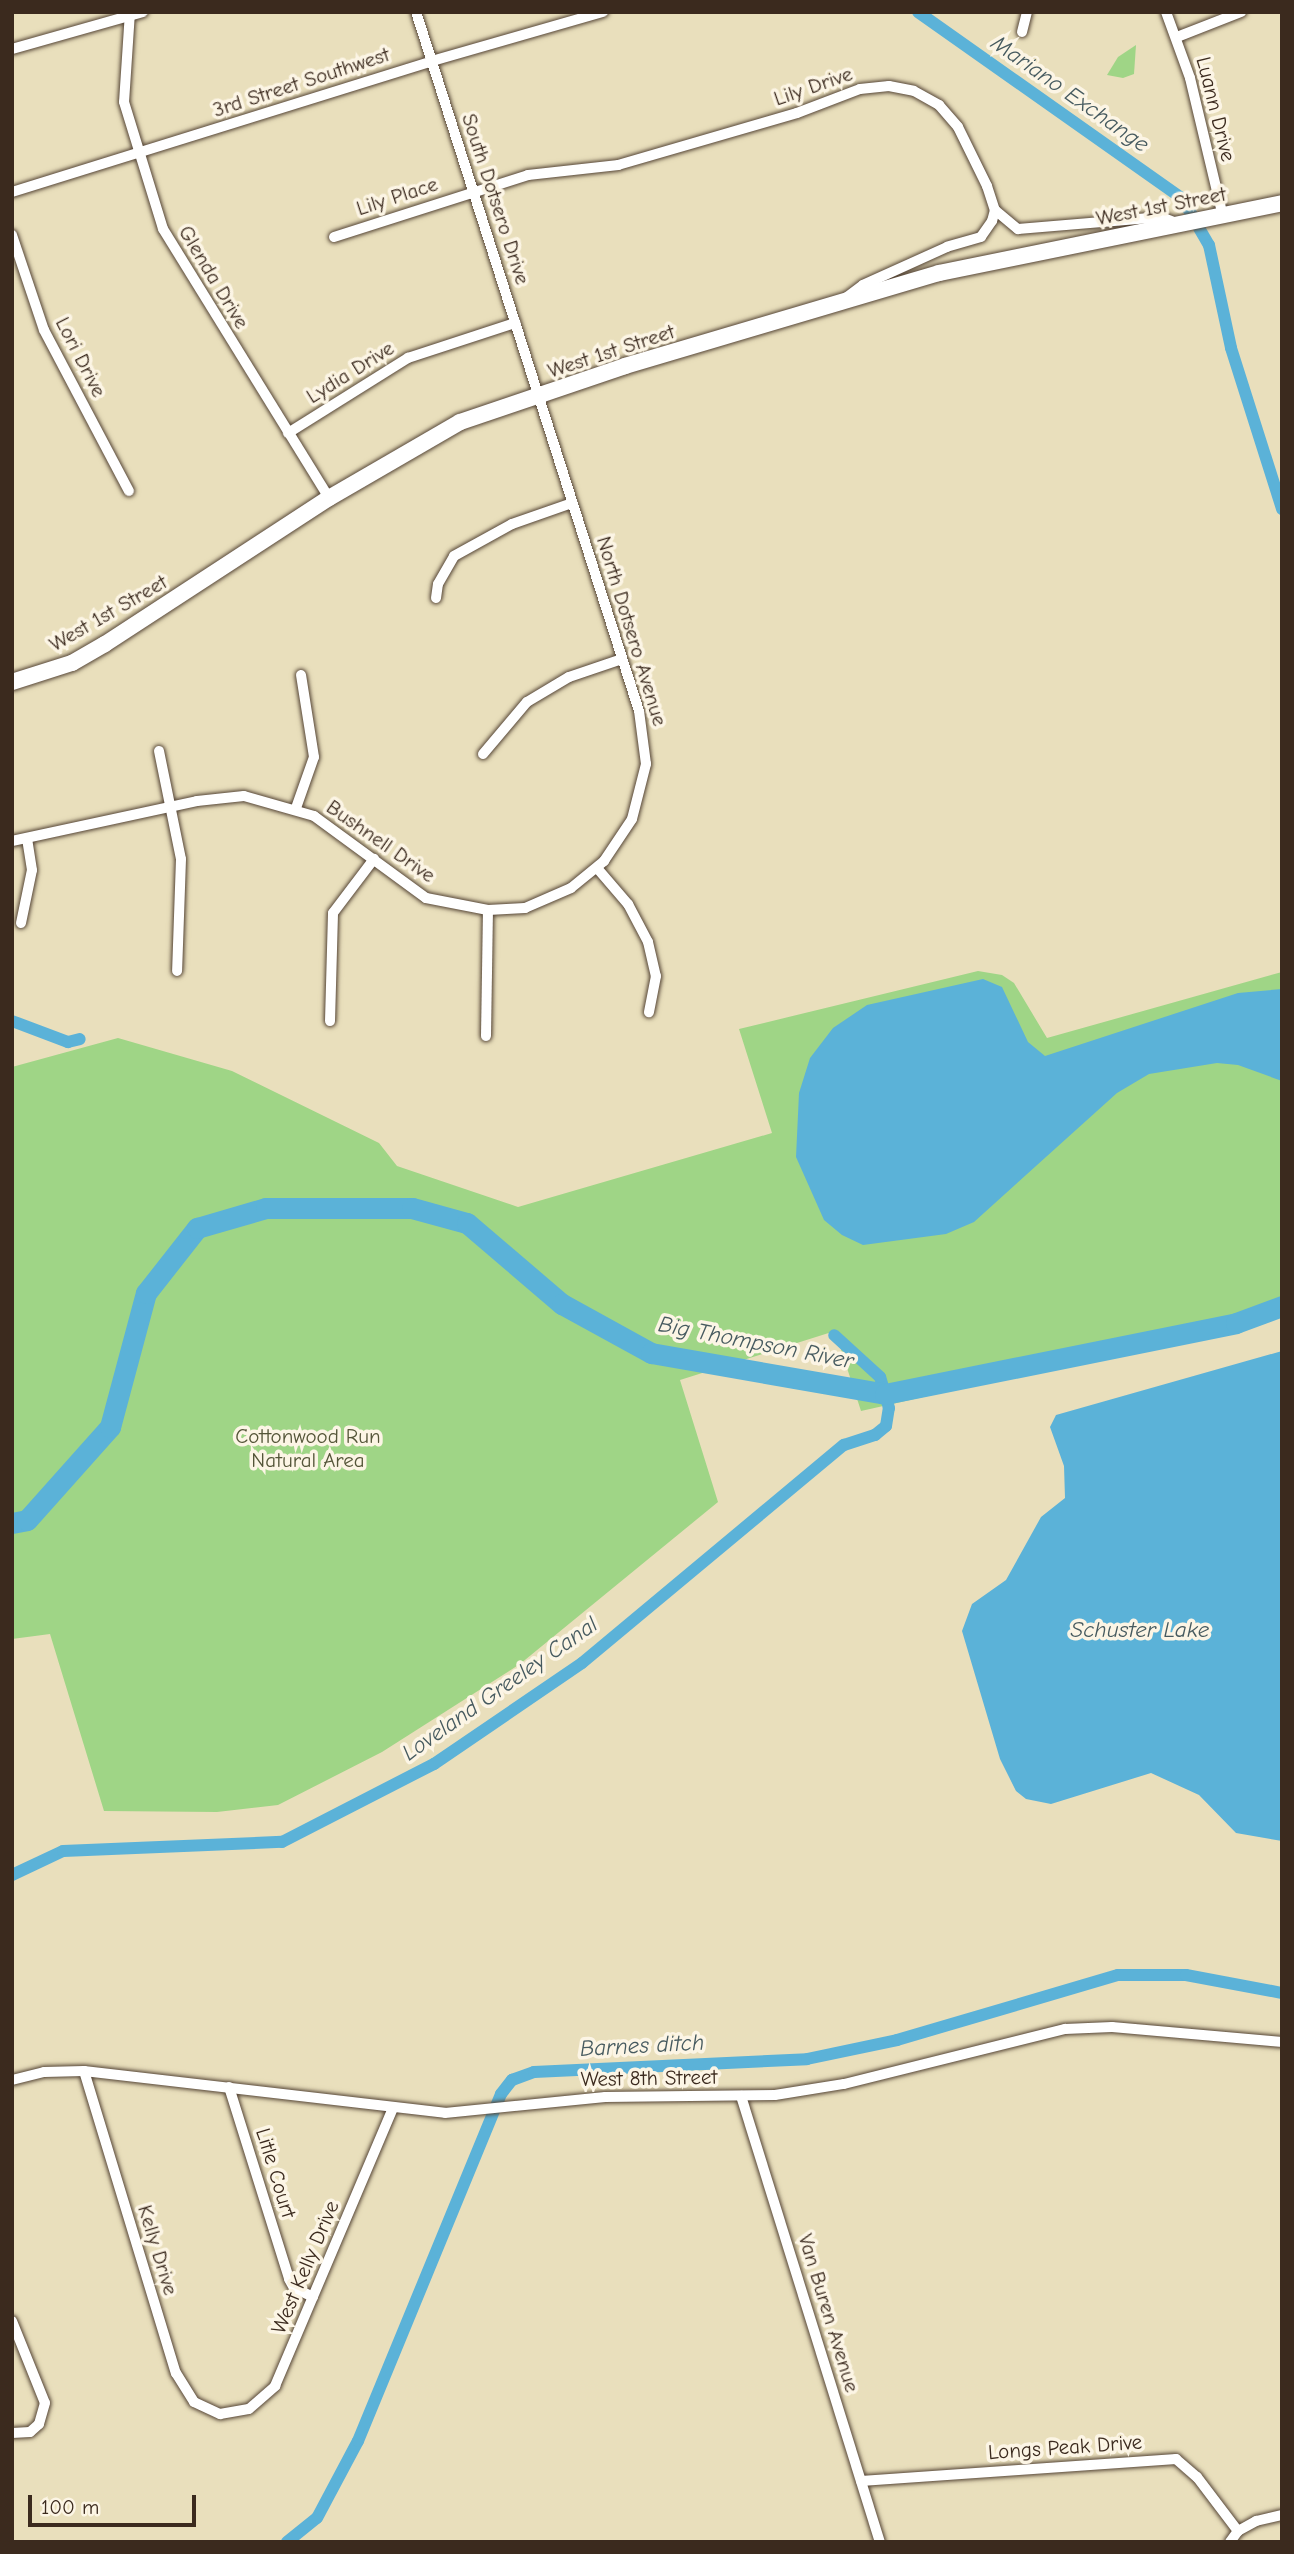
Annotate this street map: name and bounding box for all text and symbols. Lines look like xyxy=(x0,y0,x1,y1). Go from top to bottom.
water label: Mariano Exchange xyxy=(986,29,1154,159)
street label: 3rd Street Southwest xyxy=(210,42,392,122)
street label: Luann Drive xyxy=(1191,54,1241,164)
street label: Lily Drive xyxy=(770,61,856,111)
street label: South Dotsero Drive xyxy=(456,110,536,288)
street label: Lily Place xyxy=(353,171,441,221)
street label: West 1st Street xyxy=(1094,181,1228,231)
street label: Glenda Drive xyxy=(173,221,255,333)
street label: Lori Drive xyxy=(50,313,112,401)
street label: West 1st Street xyxy=(544,319,678,383)
street label: Lydia Drive xyxy=(302,335,398,409)
street label: North Dotsero Avenue xyxy=(591,533,673,729)
street label: West 1st Street xyxy=(45,569,171,657)
street label: Bushnell Drive xyxy=(322,794,440,888)
water label: Big Thompson River xyxy=(656,1311,856,1375)
park label: Cottonwood Run Natural Area xyxy=(235,1423,381,1473)
water label: Loveland Greeley Canal xyxy=(397,1611,603,1767)
water label: Schuster Lake xyxy=(1071,1616,1209,1644)
water label: Barnes ditch xyxy=(579,2029,705,2063)
street label: West 8th Street xyxy=(580,2064,718,2092)
street label: Litle Court xyxy=(250,2125,302,2221)
street label: West Kelly Drive xyxy=(266,2197,344,2337)
street label: Kelly Drive xyxy=(132,2202,184,2298)
street label: Van Buren Avenue xyxy=(793,2231,865,2395)
street label: Longs Peak Drive xyxy=(987,2429,1143,2465)
scale bar xyxy=(32,2480,200,2524)
text: 100 m xyxy=(41,2495,99,2519)

